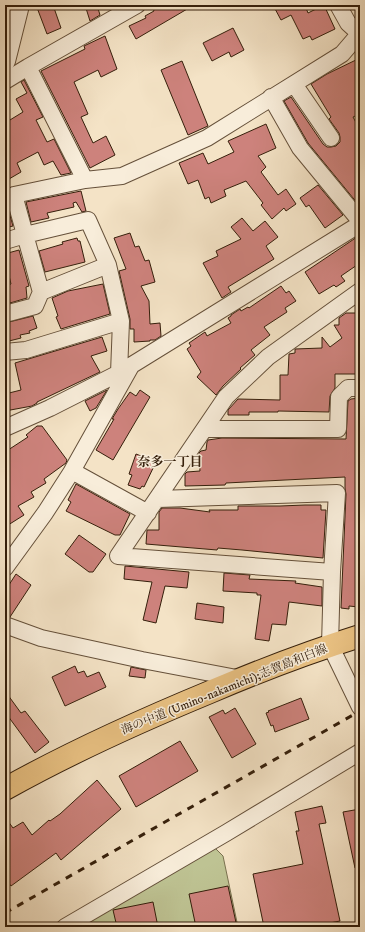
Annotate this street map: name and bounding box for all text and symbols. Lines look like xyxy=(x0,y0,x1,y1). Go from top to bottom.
district label: 奈多一丁目 xyxy=(137,454,203,470)
street label: 海の中道 (Umino-nakamichi);志賀島和白線 xyxy=(119,641,330,738)

